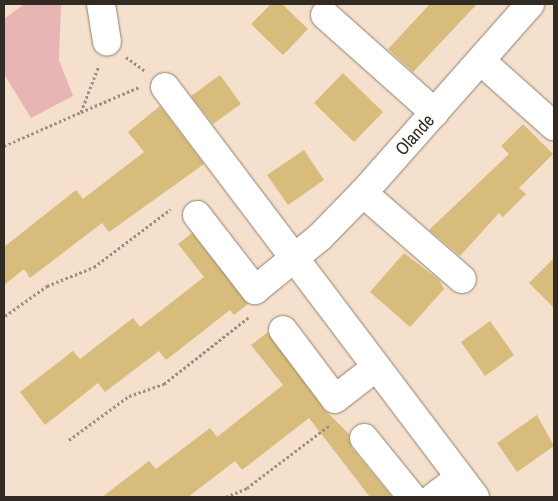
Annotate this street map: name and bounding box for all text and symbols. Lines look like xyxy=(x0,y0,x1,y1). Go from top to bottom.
street label: Olande xyxy=(391,110,439,160)

